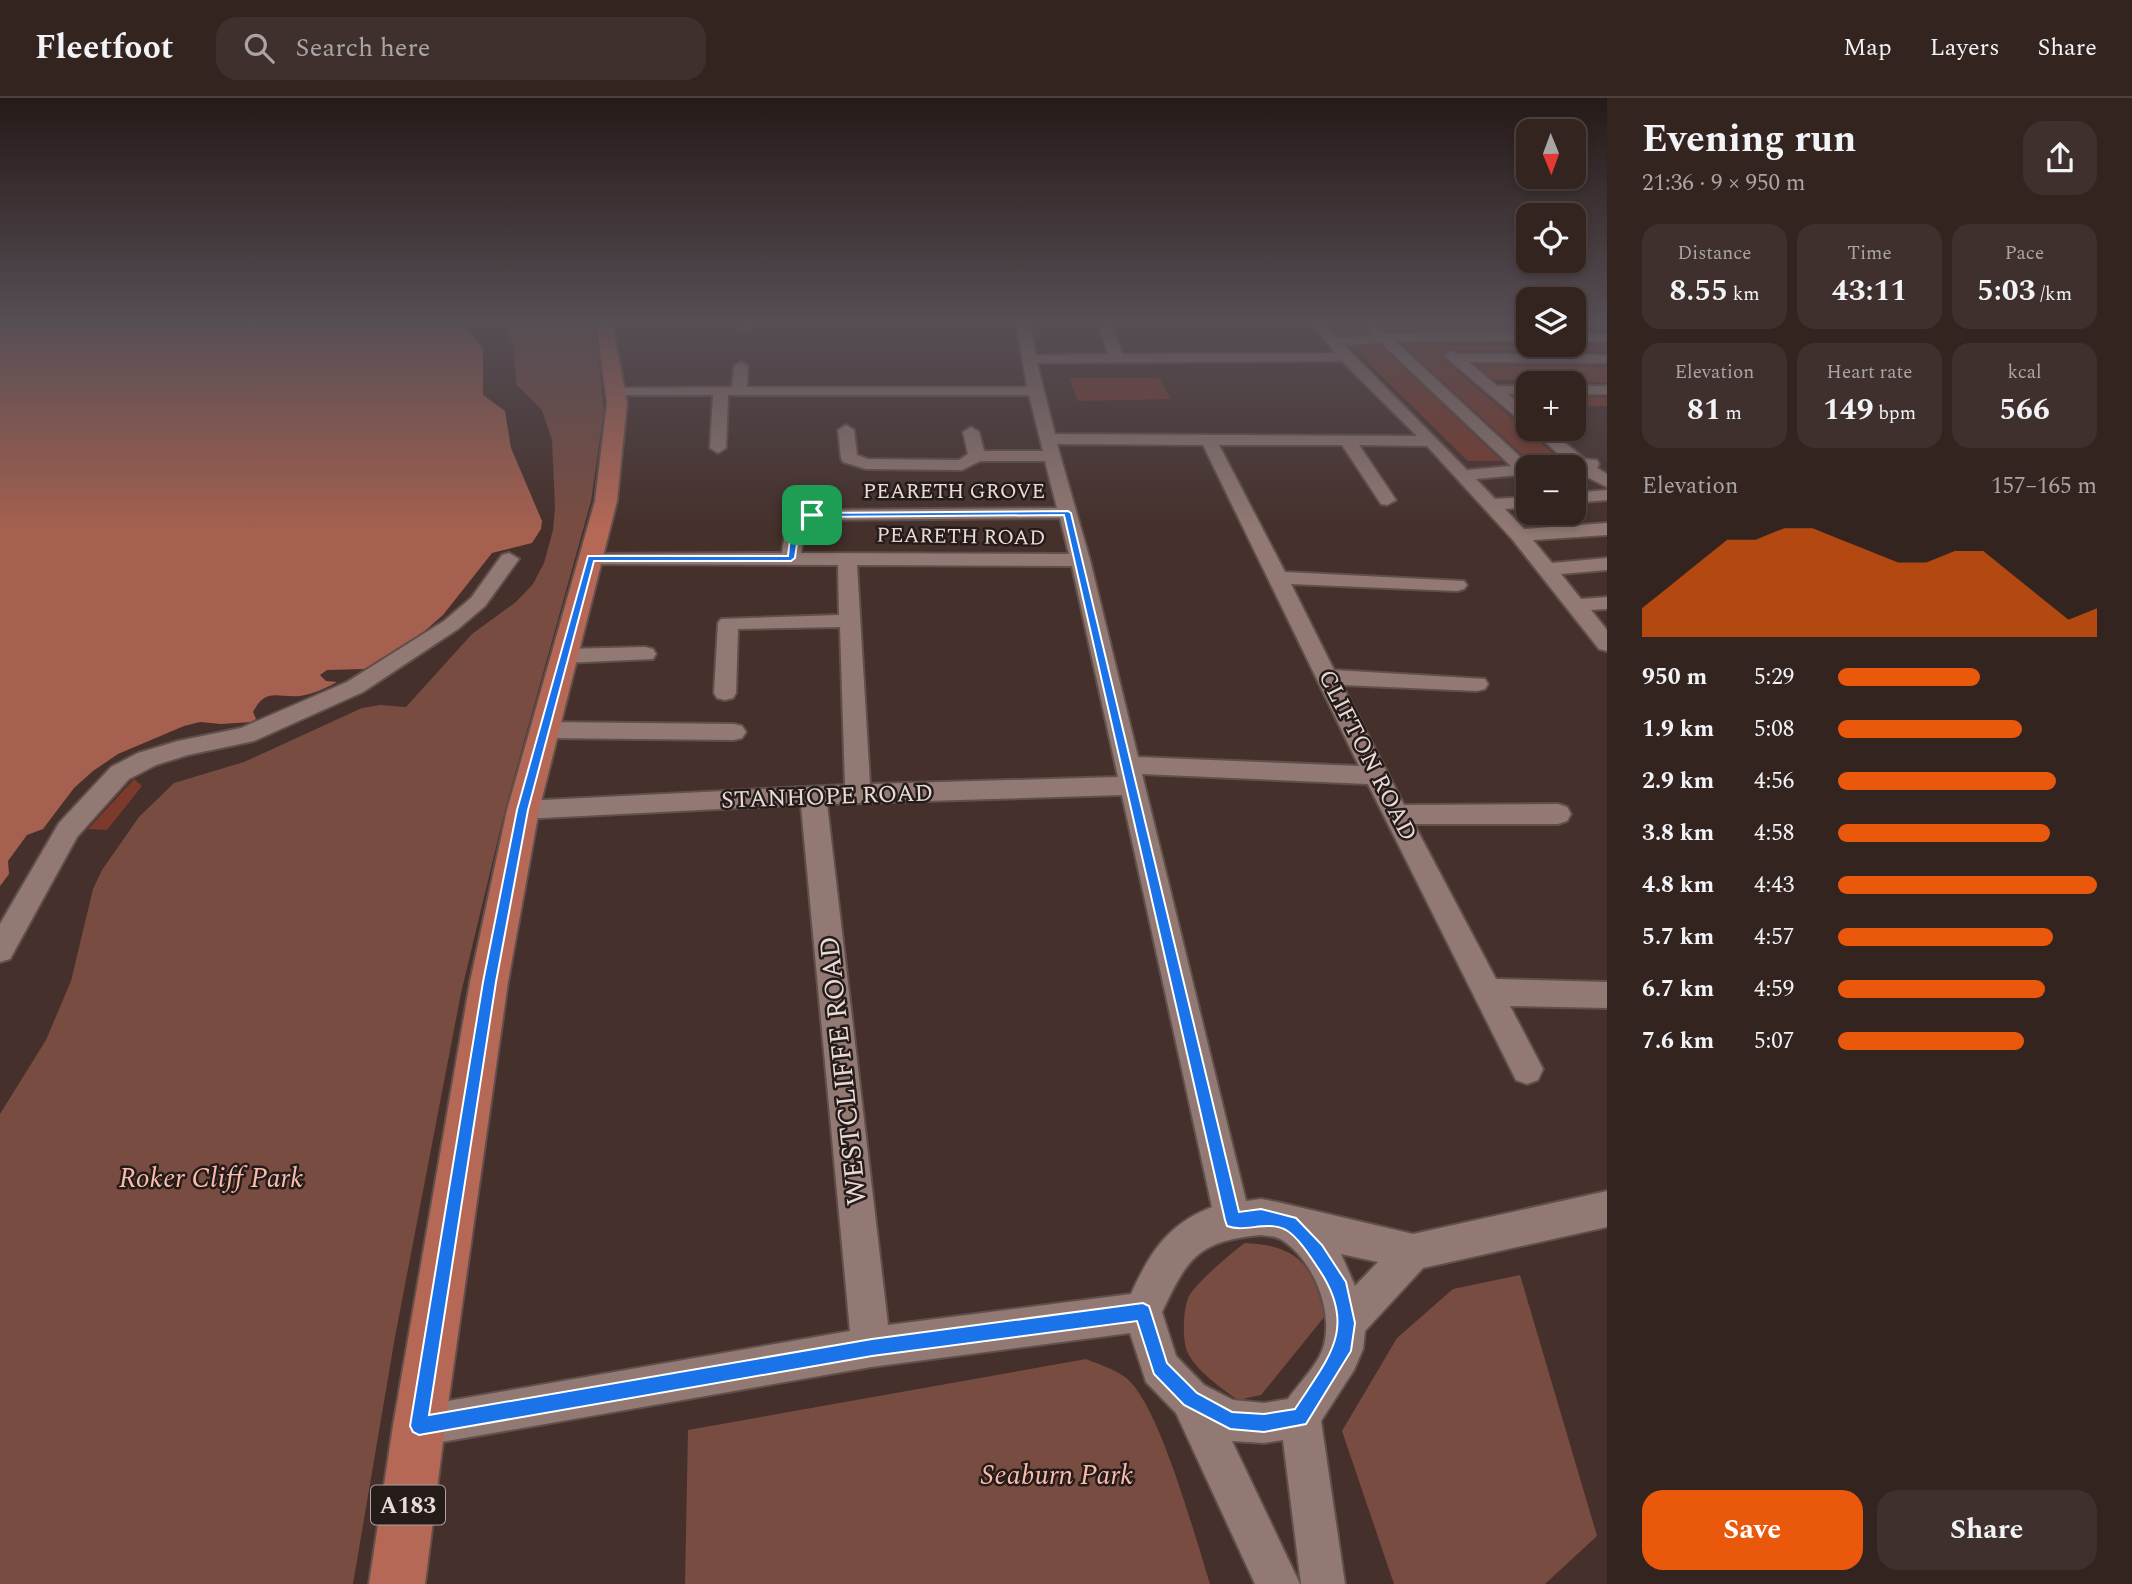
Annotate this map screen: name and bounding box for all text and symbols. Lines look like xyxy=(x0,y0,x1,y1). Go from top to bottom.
search box xyxy=(216,17,706,80)
text: Fleetfoot xyxy=(35,23,174,73)
text: Search here xyxy=(296,28,430,68)
icon: search xyxy=(240,29,278,67)
text: Map xyxy=(1843,30,1892,66)
text: Layers xyxy=(1930,30,2000,66)
text: Share xyxy=(2038,30,2097,66)
text: Evening run xyxy=(1642,111,1856,169)
north arrow xyxy=(1516,119,1586,189)
map controls xyxy=(1516,119,1586,525)
button: share xyxy=(2023,121,2097,195)
text: 21:36 · 9 × 950 m xyxy=(1642,166,1806,201)
button: locate xyxy=(1516,203,1586,273)
text: Distance xyxy=(1677,239,1752,268)
text: Time xyxy=(1847,239,1892,268)
text: Pace xyxy=(2005,239,2044,268)
text: 8.55 xyxy=(1669,268,1728,314)
text: 43:11 xyxy=(1832,268,1907,314)
text: 5:03 xyxy=(1977,268,2036,314)
text: km xyxy=(1728,280,1760,309)
text: /km xyxy=(2036,280,2072,309)
button: layers xyxy=(1516,287,1586,357)
text: Elevation xyxy=(1675,358,1754,387)
text: Heart rate xyxy=(1827,358,1912,387)
text: kcal xyxy=(2007,358,2042,387)
button: + xyxy=(1516,371,1586,441)
text: 81 xyxy=(1687,387,1721,433)
text: 149 xyxy=(1823,387,1873,433)
text: 566 xyxy=(1999,387,2050,433)
text: m xyxy=(1721,399,1742,428)
text: bpm xyxy=(1873,399,1916,428)
button: − xyxy=(1516,455,1586,525)
text: Elevation xyxy=(1642,469,1738,504)
text: 157–165 m xyxy=(1991,469,2097,504)
street label: PEARETH GROVE xyxy=(863,476,1045,508)
pin xyxy=(782,485,842,545)
icon: arrive xyxy=(793,496,831,534)
street label: PEARETH ROAD xyxy=(876,520,1046,554)
text: 950 m xyxy=(1642,660,1707,695)
text: 5:29 xyxy=(1754,660,1794,695)
street label: CLIFTON ROAD xyxy=(1308,663,1426,848)
text: 1.9 km xyxy=(1642,712,1714,747)
text: 5:08 xyxy=(1754,712,1794,747)
text: 2.9 km xyxy=(1642,764,1714,799)
text: 4:56 xyxy=(1754,764,1794,799)
street label: STANHOPE ROAD xyxy=(720,775,934,819)
text: 3.8 km xyxy=(1642,816,1714,851)
text: 4:58 xyxy=(1754,816,1794,851)
text: 4.8 km xyxy=(1642,868,1714,903)
text: 4:43 xyxy=(1754,868,1794,903)
text: 5.7 km xyxy=(1642,920,1714,955)
text: 4:57 xyxy=(1754,920,1794,955)
street label: WESTCLIFFE ROAD xyxy=(808,934,879,1208)
text: 6.7 km xyxy=(1642,972,1714,1007)
text: 4:59 xyxy=(1754,972,1794,1007)
text: 7.6 km xyxy=(1642,1024,1714,1059)
text: 5:07 xyxy=(1754,1024,1794,1059)
park label: Roker Cliff Park xyxy=(119,1157,303,1200)
park label: Seaburn Park xyxy=(981,1454,1133,1497)
road number: A183 xyxy=(371,1486,445,1524)
button: Save xyxy=(1642,1490,1863,1570)
button: Share xyxy=(1877,1490,2097,1570)

